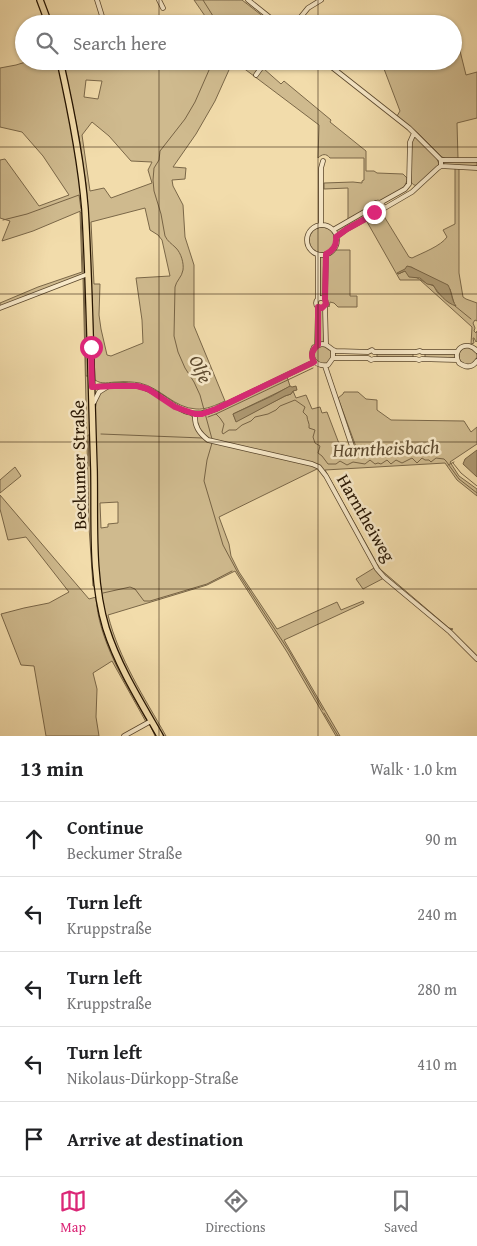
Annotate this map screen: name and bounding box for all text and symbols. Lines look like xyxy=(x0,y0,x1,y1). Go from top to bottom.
search box xyxy=(15,15,462,70)
icon: search xyxy=(33,29,61,57)
text: Search here xyxy=(73,29,167,57)
route end xyxy=(363,201,386,224)
route start xyxy=(80,336,103,359)
water label: Olfe xyxy=(182,350,220,388)
street label: Beckumer Straße xyxy=(64,400,93,530)
water label: Harntheisbach xyxy=(331,432,440,464)
street label: Harntheiweg xyxy=(330,469,403,567)
text: 13 min xyxy=(20,753,83,784)
text: Walk · 1.0 km xyxy=(370,757,457,781)
text: Continue xyxy=(67,813,144,841)
icon: ahead xyxy=(20,825,48,853)
text: 90 m xyxy=(425,827,457,851)
text: Beckumer Straße xyxy=(67,841,182,865)
text: Turn left xyxy=(67,888,142,916)
icon: left xyxy=(20,900,48,928)
text: 240 m xyxy=(417,902,457,926)
text: Kruppstraße xyxy=(67,916,152,940)
text: Turn left xyxy=(67,963,142,991)
icon: left xyxy=(20,975,48,1003)
text: 280 m xyxy=(417,977,457,1001)
text: Kruppstraße xyxy=(67,991,152,1015)
text: Turn left xyxy=(67,1038,142,1066)
icon: left xyxy=(20,1050,48,1078)
text: 410 m xyxy=(417,1052,457,1076)
text: Nikolaus-Dürkopp-Straße xyxy=(67,1066,239,1090)
icon: arrive xyxy=(20,1125,48,1153)
text: Arrive at destination xyxy=(67,1125,243,1153)
tab: Map xyxy=(59,1187,87,1237)
tab: Directions xyxy=(205,1187,266,1237)
tab: Saved xyxy=(384,1187,418,1237)

